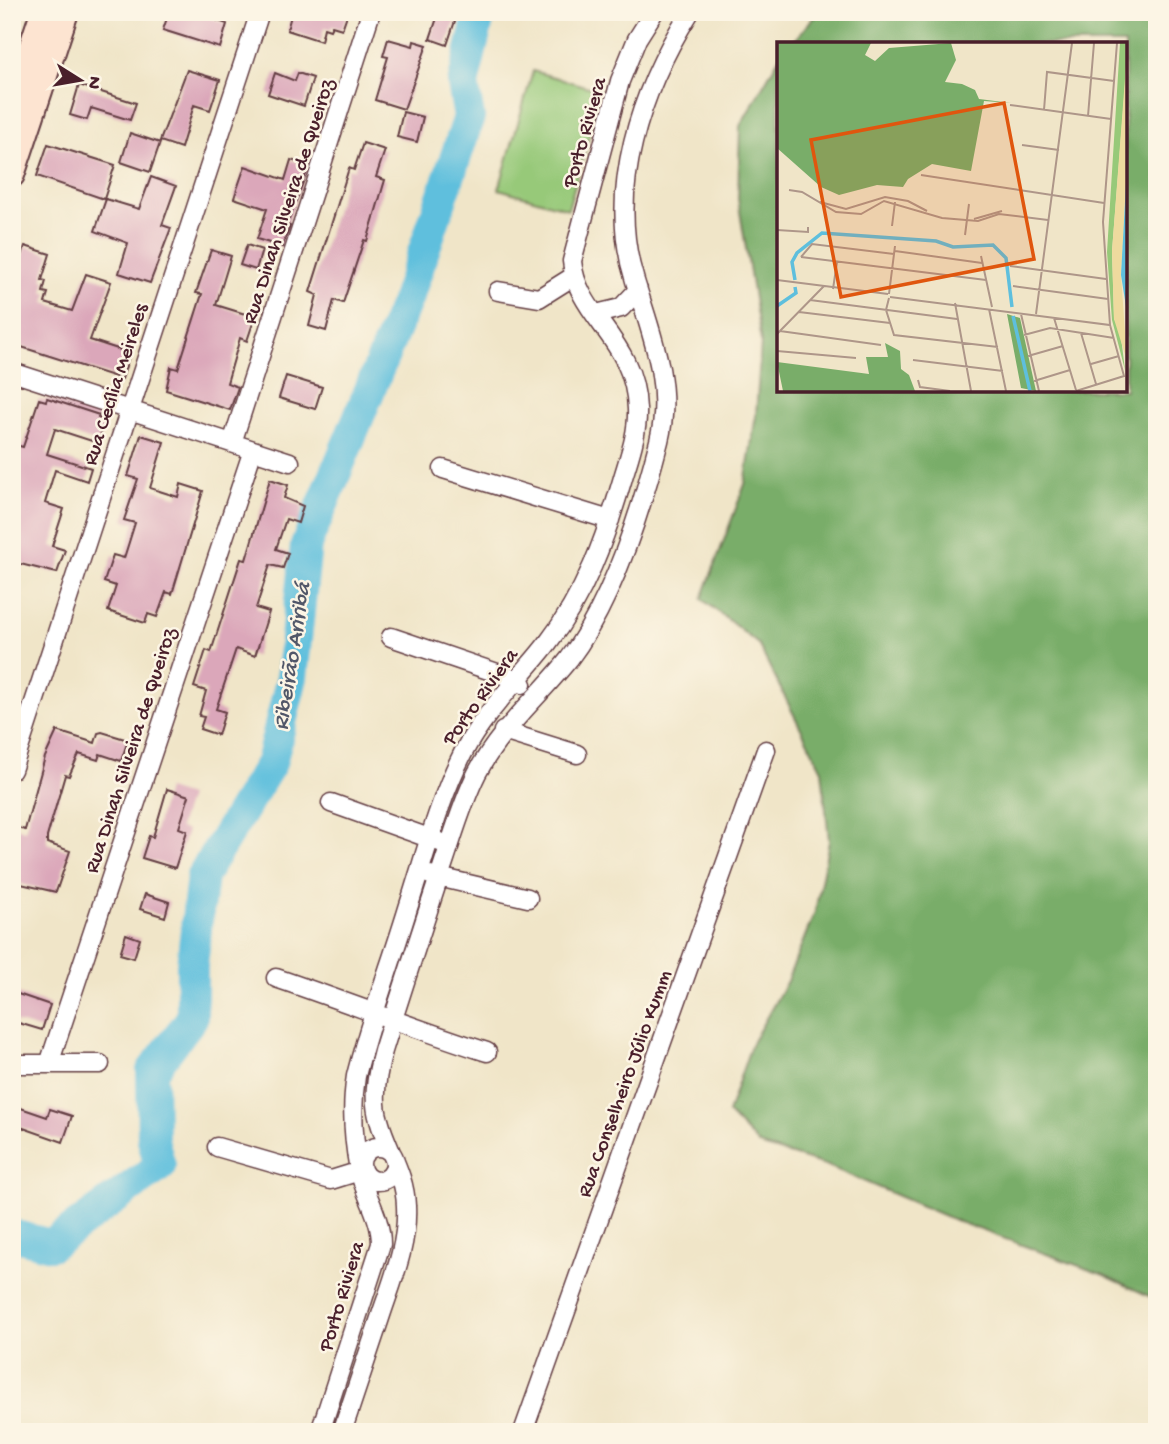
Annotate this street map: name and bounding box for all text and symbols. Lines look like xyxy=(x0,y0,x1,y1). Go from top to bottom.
inset map xyxy=(777,42,1127,392)
north arrow xyxy=(46,46,116,116)
text: N xyxy=(81,74,106,91)
street label: Porto Riviera xyxy=(558,74,614,192)
street label: Rua Dinah Silveira de Queiroz xyxy=(239,76,342,328)
street label: Rua Cecília Meireles xyxy=(79,300,156,469)
water label: Ribeirão Ariribá xyxy=(268,580,319,732)
street label: Rua Dinah Silveira de Queiroz xyxy=(81,625,184,877)
street label: Porto Riviera xyxy=(438,644,526,752)
street label: Rua Conselheiro Júlio Kumm xyxy=(573,967,679,1201)
street label: Porto Riviera xyxy=(314,1238,372,1356)

